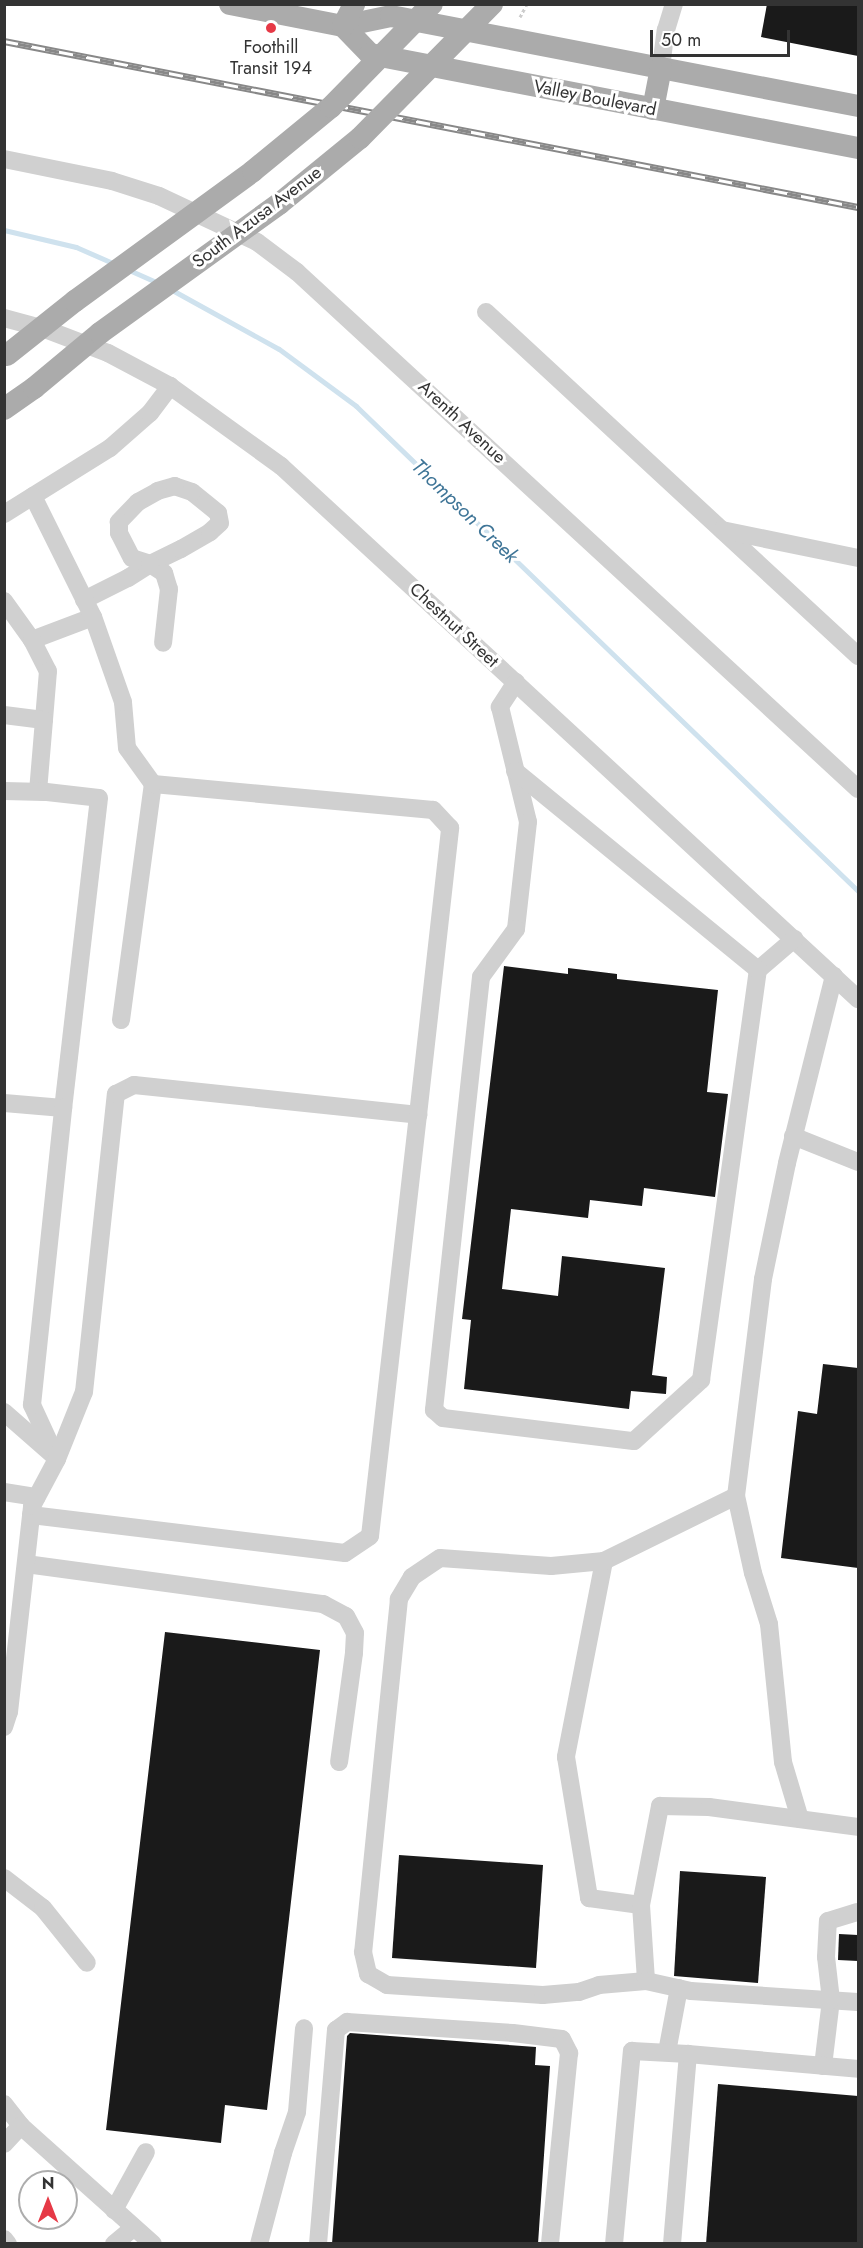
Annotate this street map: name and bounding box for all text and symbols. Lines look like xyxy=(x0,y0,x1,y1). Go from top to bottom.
scale bar xyxy=(653,18,792,56)
marker: Foothill Transit 194 xyxy=(264,21,278,35)
text: 50 m xyxy=(661,27,701,53)
place label: Foothill Transit 194 xyxy=(230,37,312,80)
street label: Valley Boulevard xyxy=(532,75,658,121)
street label: South Azusa Avenue xyxy=(188,161,326,273)
street label: Arenth Avenue xyxy=(414,376,510,468)
water label: Thompson Creek xyxy=(407,454,523,568)
street label: Chestnut Street xyxy=(405,578,503,672)
north arrow xyxy=(18,2170,78,2230)
text: N xyxy=(42,2172,54,2195)

